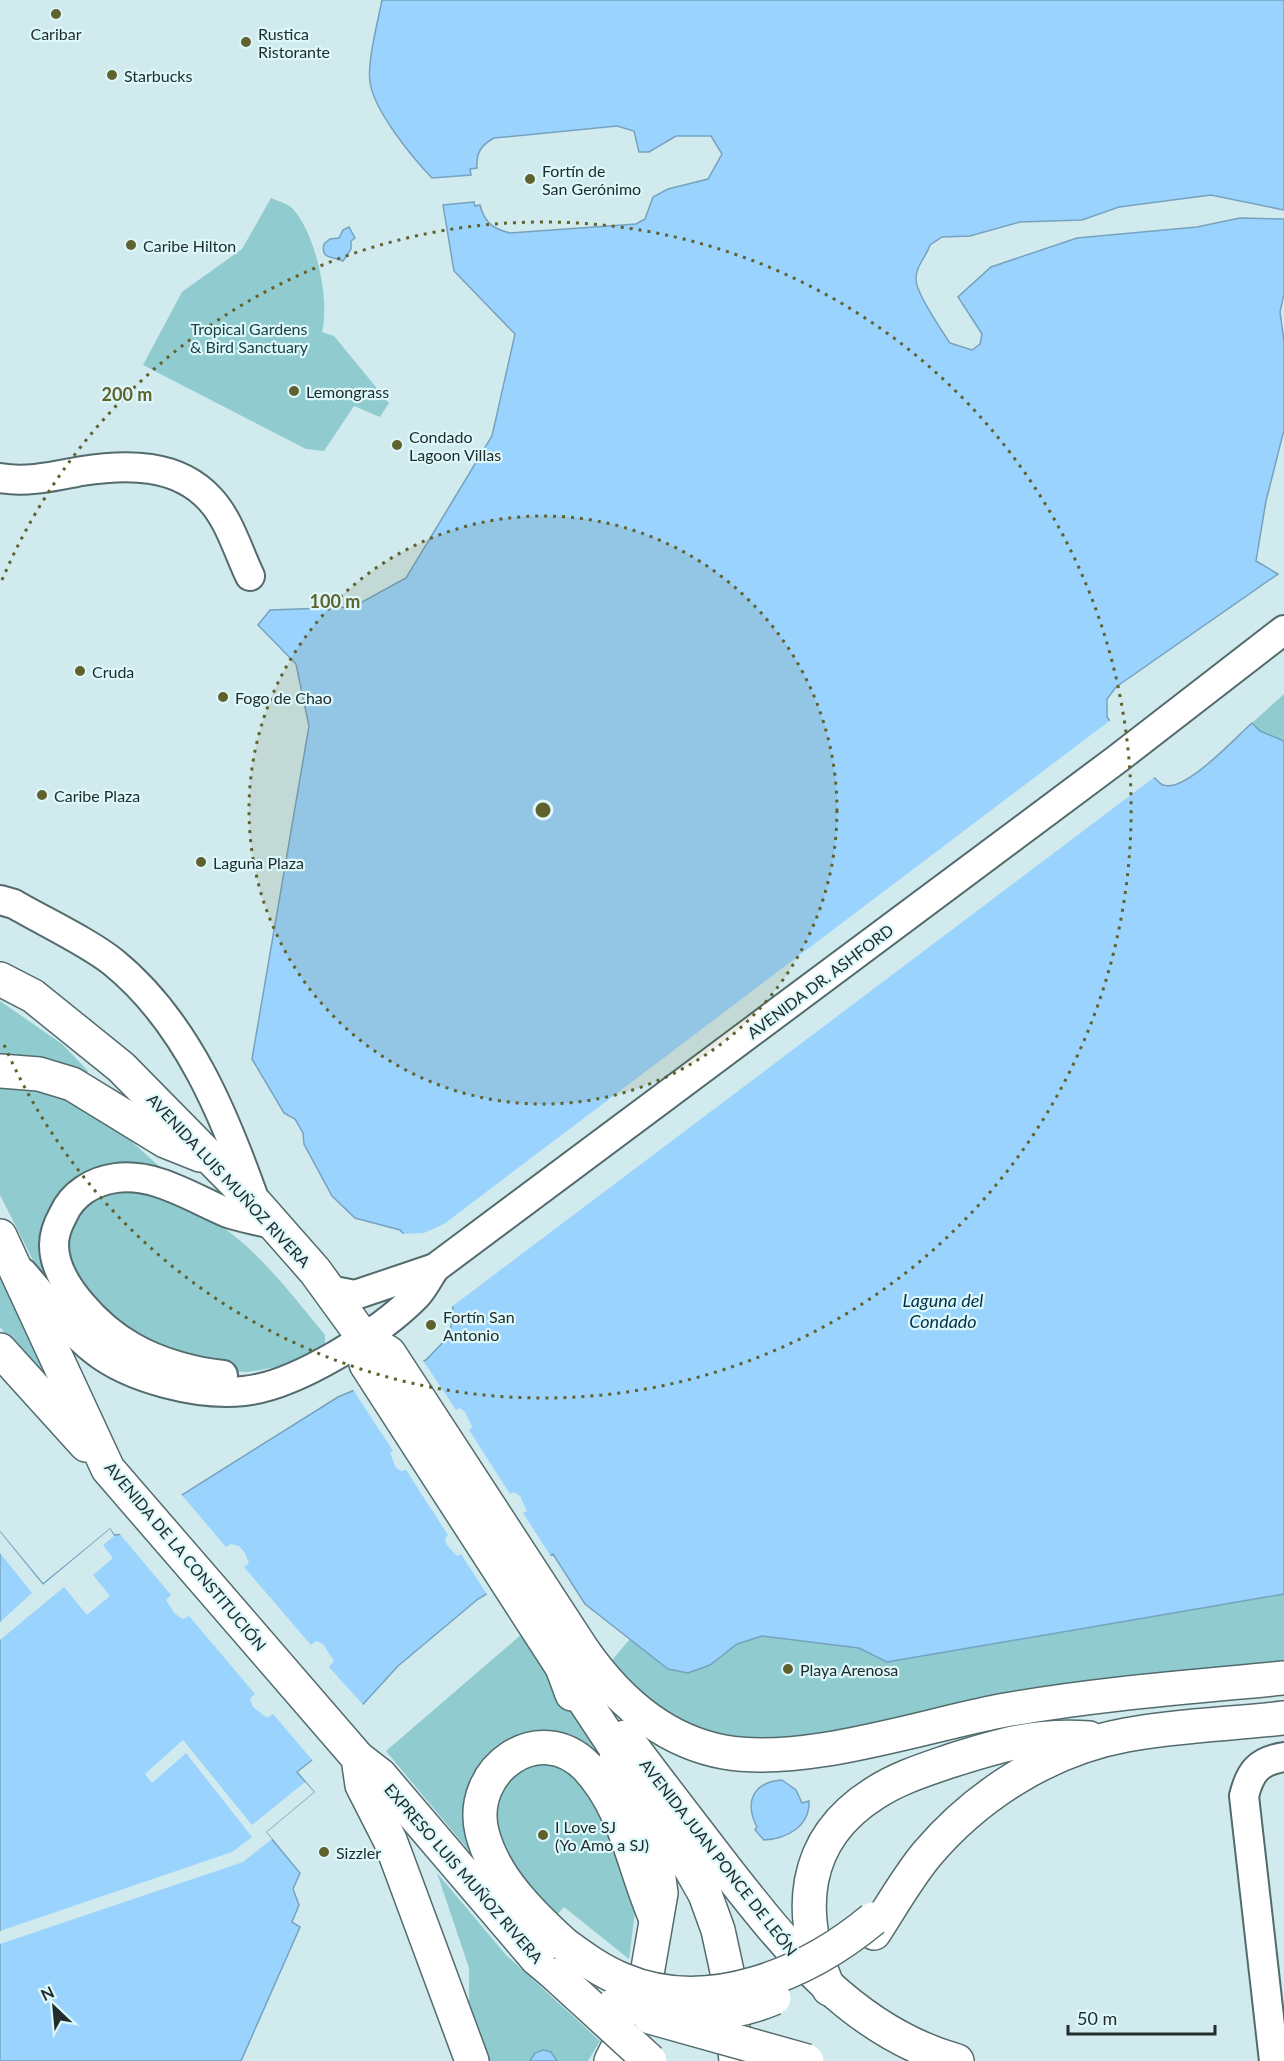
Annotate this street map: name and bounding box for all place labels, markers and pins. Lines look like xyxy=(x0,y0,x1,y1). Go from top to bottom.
marker: Caribar xyxy=(49,7,63,21)
place label: Caribar xyxy=(30,24,82,43)
place label: Rustica Ristorante xyxy=(258,24,330,61)
marker: Rustica Ristorante xyxy=(239,35,253,49)
place label: Starbucks xyxy=(124,66,192,85)
marker: Starbucks xyxy=(105,68,119,82)
place label: Fortín de San Gerónimo xyxy=(542,161,641,198)
marker: Fortín de San Gerónimo xyxy=(523,172,537,186)
place label: Caribe Hilton xyxy=(143,236,236,255)
marker: Caribe Hilton xyxy=(124,238,138,252)
place label: Lemongrass xyxy=(306,382,389,401)
marker: Lemongrass xyxy=(287,384,301,398)
place label: Condado Lagoon Villas xyxy=(409,427,501,464)
marker: Condado Lagoon Villas xyxy=(390,438,404,452)
place label: Cruda xyxy=(92,662,134,681)
marker: Cruda xyxy=(73,664,87,678)
place label: Fogo de Chao xyxy=(235,688,332,707)
marker: Fogo de Chao xyxy=(216,690,230,704)
place label: Caribe Plaza xyxy=(54,786,140,805)
marker: Caribe Plaza xyxy=(35,788,49,802)
centre of rings xyxy=(533,800,553,820)
place label: Laguna Plaza xyxy=(213,853,304,872)
marker: Laguna Plaza xyxy=(194,855,208,869)
place label: Fortín San Antonio xyxy=(443,1307,515,1344)
marker: Fortín San Antonio xyxy=(424,1318,438,1332)
place label: Playa Arenosa xyxy=(800,1660,898,1679)
marker: Playa Arenosa xyxy=(781,1662,795,1676)
place label: I Love SJ (Yo Amo a SJ) xyxy=(555,1817,649,1854)
marker: I Love SJ (Yo Amo a SJ) xyxy=(536,1828,550,1842)
place label: Sizzler xyxy=(336,1843,381,1862)
marker: Sizzler xyxy=(317,1845,331,1859)

